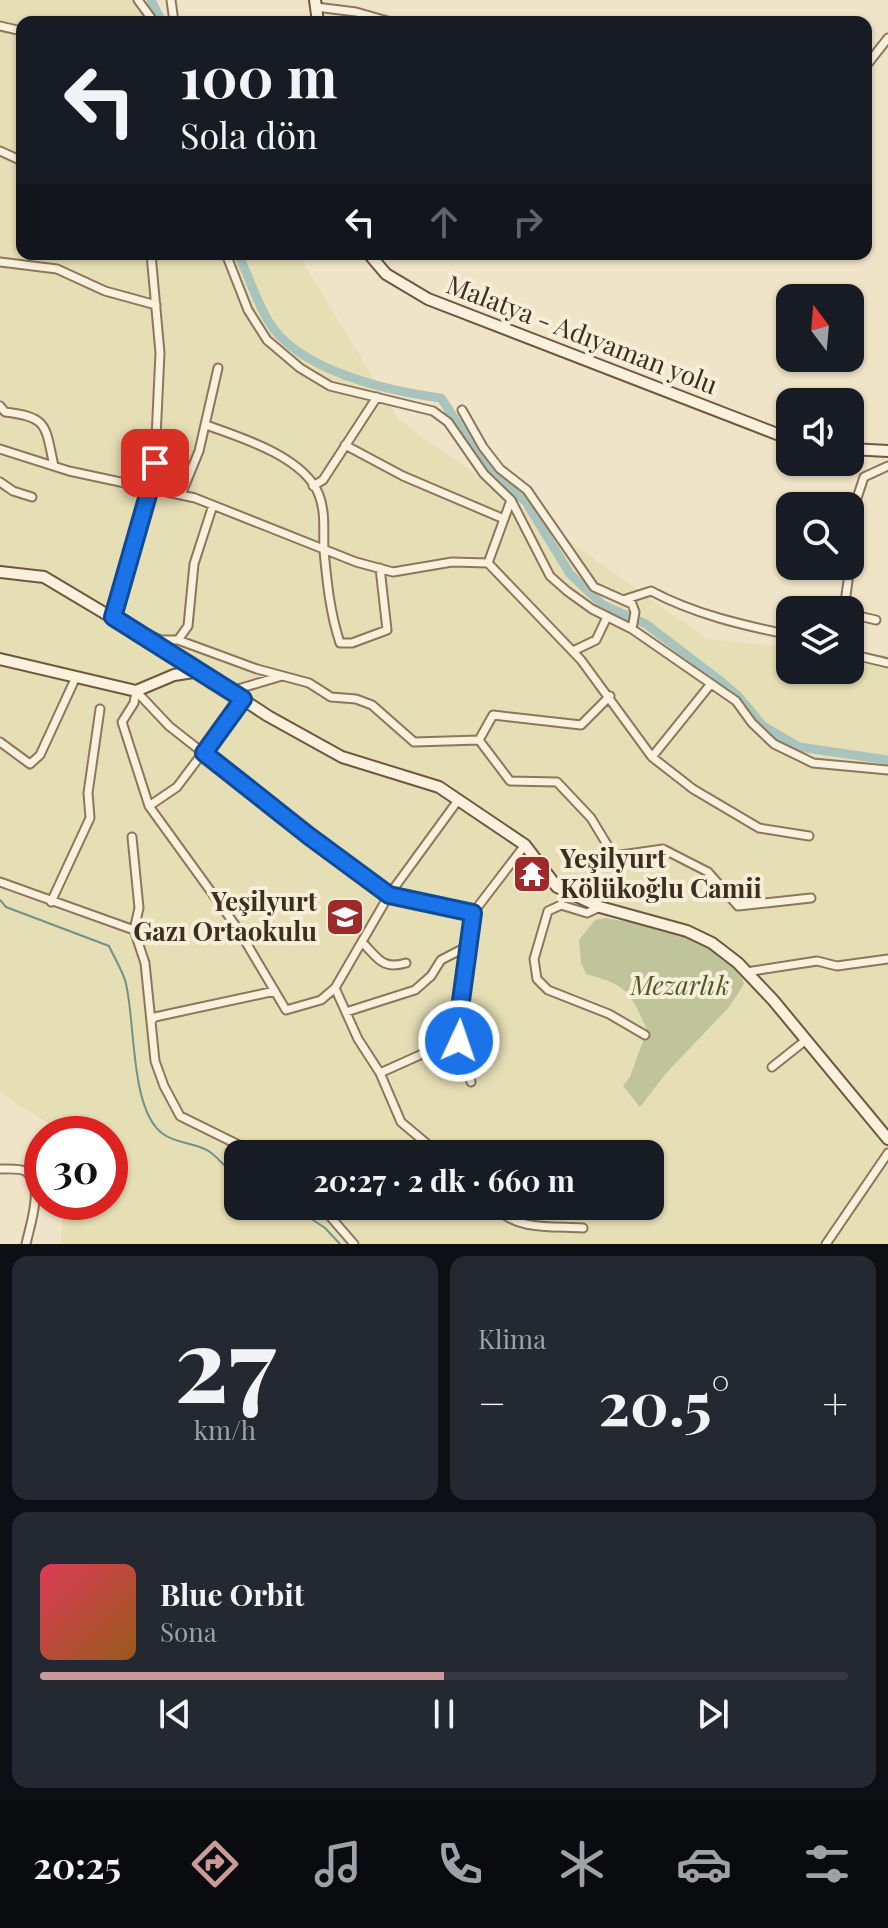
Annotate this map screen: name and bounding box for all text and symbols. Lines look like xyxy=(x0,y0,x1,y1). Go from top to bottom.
text: 100 m xyxy=(180,38,337,113)
icon: left xyxy=(48,48,152,152)
text: Sola dön xyxy=(180,110,318,158)
icon: left xyxy=(338,200,382,244)
icon: ahead xyxy=(422,200,466,244)
icon: right xyxy=(506,200,550,244)
street label: Malatya - Adıyaman yolu xyxy=(442,266,723,401)
north arrow xyxy=(776,284,864,372)
map controls xyxy=(776,284,864,684)
button: sound xyxy=(776,388,864,476)
pin xyxy=(121,429,189,497)
icon: arrive xyxy=(133,441,177,485)
button: search xyxy=(776,492,864,580)
button: layers xyxy=(776,596,864,684)
place label: Yeşilyurt Kölükoğlu Camii xyxy=(559,840,762,905)
temple icon: Yeşilyurt Kölükoğlu Camii xyxy=(511,853,553,895)
place label: Yeşilyurt Gazı Ortaokulu xyxy=(133,883,318,948)
school or university icon: Yeşilyurt Gazı Ortaokulu xyxy=(324,896,366,938)
park label: Mezarlık xyxy=(630,967,729,1002)
position arrow xyxy=(417,999,501,1083)
speed limit sign: 30 xyxy=(24,1116,128,1220)
text: 20:27 · 2 dk · 660 m xyxy=(313,1160,575,1200)
text: 27 xyxy=(174,1290,276,1429)
text: Klima xyxy=(478,1321,546,1356)
text: 20.5° xyxy=(599,1361,730,1441)
text: − xyxy=(478,1372,506,1431)
text: + xyxy=(822,1372,848,1431)
text: km/h xyxy=(194,1412,256,1447)
text: Blue Orbit xyxy=(160,1574,304,1614)
text: Sona xyxy=(160,1614,217,1649)
icon: previous xyxy=(153,1692,197,1736)
icon: pause xyxy=(422,1692,466,1736)
icon: next xyxy=(691,1692,735,1736)
icon: directions xyxy=(187,1836,243,1892)
icon: music xyxy=(310,1836,366,1892)
icon: phone xyxy=(432,1836,488,1892)
icon: climate xyxy=(554,1836,610,1892)
icon: car xyxy=(676,1836,732,1892)
icon: filters xyxy=(799,1836,855,1892)
text: 20:25 xyxy=(33,1840,121,1888)

